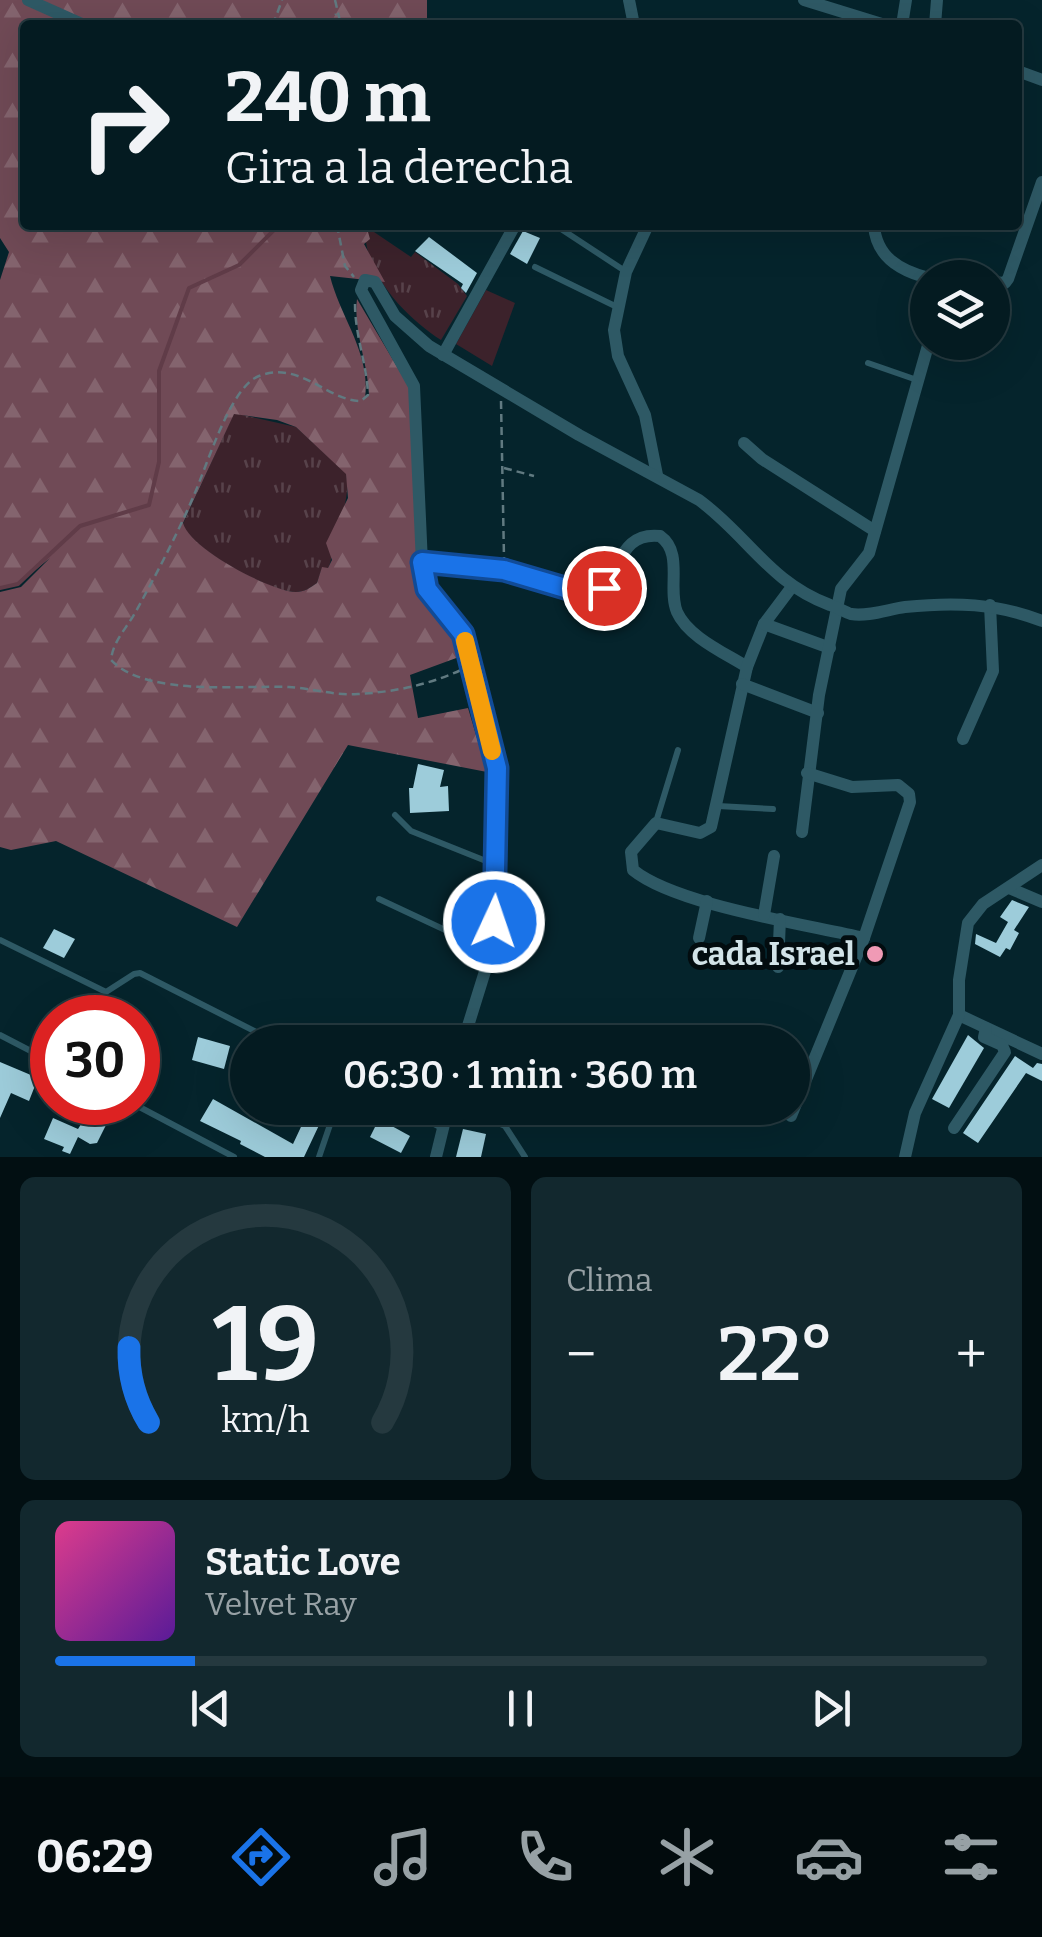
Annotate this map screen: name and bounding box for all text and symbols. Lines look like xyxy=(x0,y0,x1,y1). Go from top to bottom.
text: 240 m xyxy=(225,56,431,140)
icon: right xyxy=(60,60,190,190)
text: Gira a la derecha xyxy=(225,141,573,195)
map controls xyxy=(910,260,1010,360)
button: layers xyxy=(910,260,1010,360)
pin xyxy=(562,546,647,631)
icon: arrive xyxy=(577,561,632,616)
position arrow xyxy=(442,870,546,974)
place label: cada Israel xyxy=(692,935,855,973)
marker: cada Israel xyxy=(864,943,886,965)
speed limit sign: 30 xyxy=(30,995,160,1125)
text: 06:30 · 1 min · 360 m xyxy=(343,1052,697,1098)
text: Clima xyxy=(566,1261,653,1299)
text: 19 xyxy=(212,1283,319,1408)
text: 22° xyxy=(718,1310,834,1400)
text: − xyxy=(566,1322,596,1388)
text: + xyxy=(956,1322,987,1388)
text: km/h xyxy=(221,1399,310,1441)
text: Static Love xyxy=(205,1539,401,1585)
text: Velvet Ray xyxy=(205,1585,357,1623)
icon: previous xyxy=(183,1681,238,1736)
icon: pause xyxy=(493,1681,548,1736)
icon: next xyxy=(804,1681,859,1736)
icon: directions xyxy=(226,1822,296,1892)
icon: music xyxy=(368,1822,438,1892)
icon: phone xyxy=(510,1822,580,1892)
icon: climate xyxy=(652,1822,722,1892)
icon: car xyxy=(794,1822,864,1892)
icon: filters xyxy=(936,1822,1006,1892)
text: 06:29 xyxy=(36,1830,154,1884)

